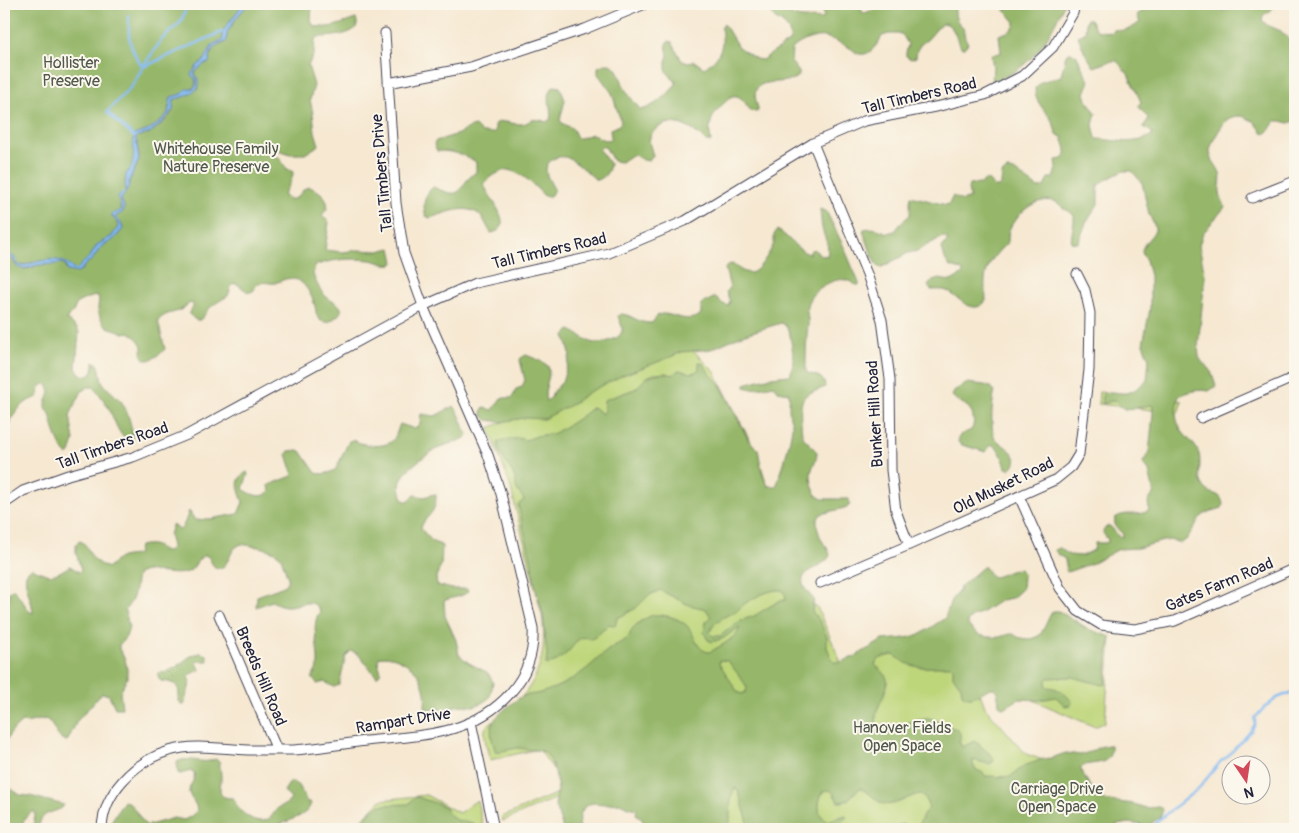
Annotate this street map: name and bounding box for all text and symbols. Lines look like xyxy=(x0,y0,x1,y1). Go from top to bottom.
park label: Hollister Preserve xyxy=(42,53,100,91)
street label: Tall Timbers Road xyxy=(860,73,979,119)
street label: Tall Timbers Drive xyxy=(367,113,397,233)
park label: Whitehouse Family Nature Preserve xyxy=(154,139,279,177)
street label: Tall Timbers Road xyxy=(490,228,609,274)
street label: Bunker Hill Road xyxy=(862,360,888,468)
street label: Tall Timbers Road xyxy=(54,417,171,474)
street label: Old Musket Road xyxy=(950,453,1057,519)
street label: Gates Farm Road xyxy=(1162,553,1276,617)
street label: Breeds Hill Road xyxy=(231,624,291,729)
street label: Rampart Drive xyxy=(354,704,452,738)
park label: Hanover Fields Open Space xyxy=(853,718,951,756)
north arrow xyxy=(1222,756,1272,806)
park label: Carriage Drive Open Space xyxy=(1011,779,1103,817)
text: N xyxy=(1242,783,1255,802)

